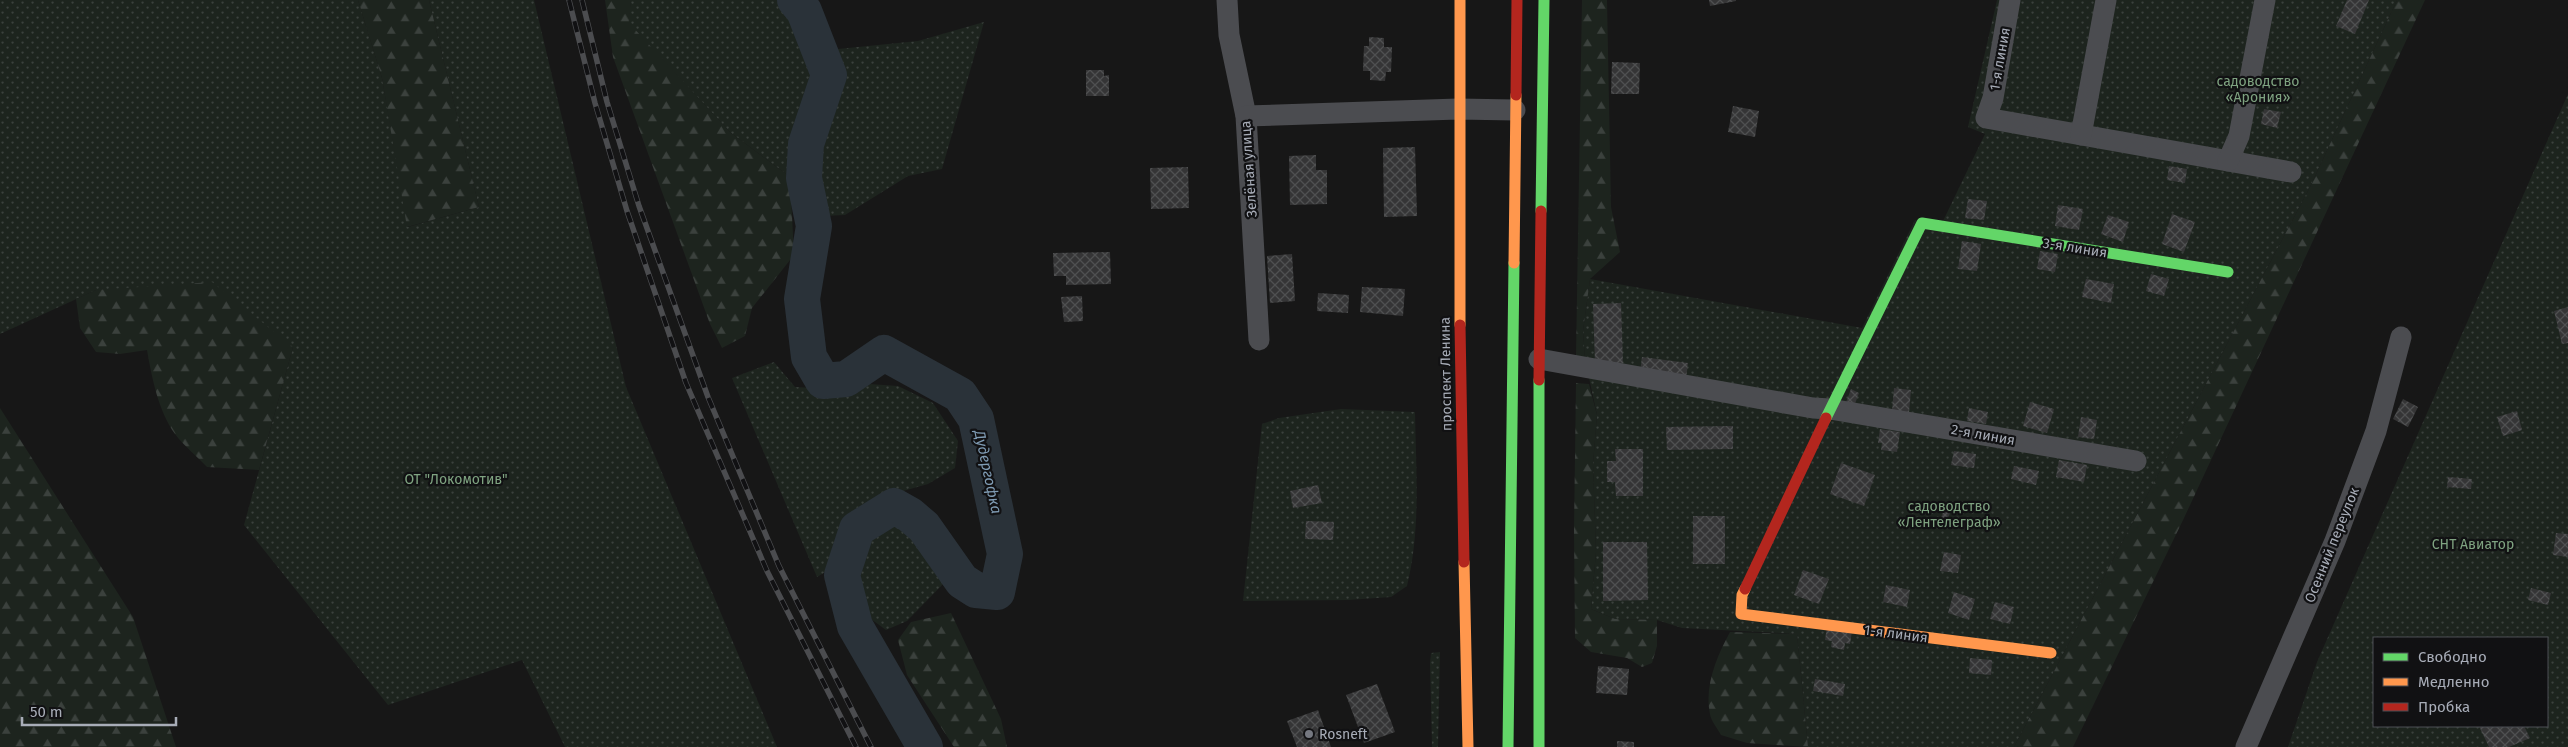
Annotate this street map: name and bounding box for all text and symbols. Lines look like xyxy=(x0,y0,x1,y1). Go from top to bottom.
street label: 1-я линия xyxy=(1986,26,2014,92)
park label: садоводство «Арония» xyxy=(2217,73,2299,106)
street label: Зелёная улица xyxy=(1237,120,1261,218)
street label: 3-я линия xyxy=(2042,235,2108,261)
street label: проспект Ленина xyxy=(1437,317,1455,431)
street label: 2-я линия xyxy=(1950,421,2016,449)
water label: Дудергофка xyxy=(970,428,1006,515)
park label: ОТ "Локомотив" xyxy=(404,471,508,488)
street label: Осенний переулок xyxy=(2301,484,2363,605)
park label: садоводство «Лентелеграф» xyxy=(1897,498,2001,531)
park label: СНТ Авиатор xyxy=(2432,536,2514,553)
street label: 1-я линия xyxy=(1863,622,1929,646)
legend xyxy=(2373,637,2548,727)
text: Свободно xyxy=(2418,648,2487,666)
text: Медленно xyxy=(2418,673,2490,691)
scale bar xyxy=(22,694,176,726)
text: Пробка xyxy=(2418,698,2470,716)
text: 50 m xyxy=(30,703,63,721)
place label: Rosneft xyxy=(1319,726,1368,743)
marker: Rosneft xyxy=(1303,728,1315,740)

